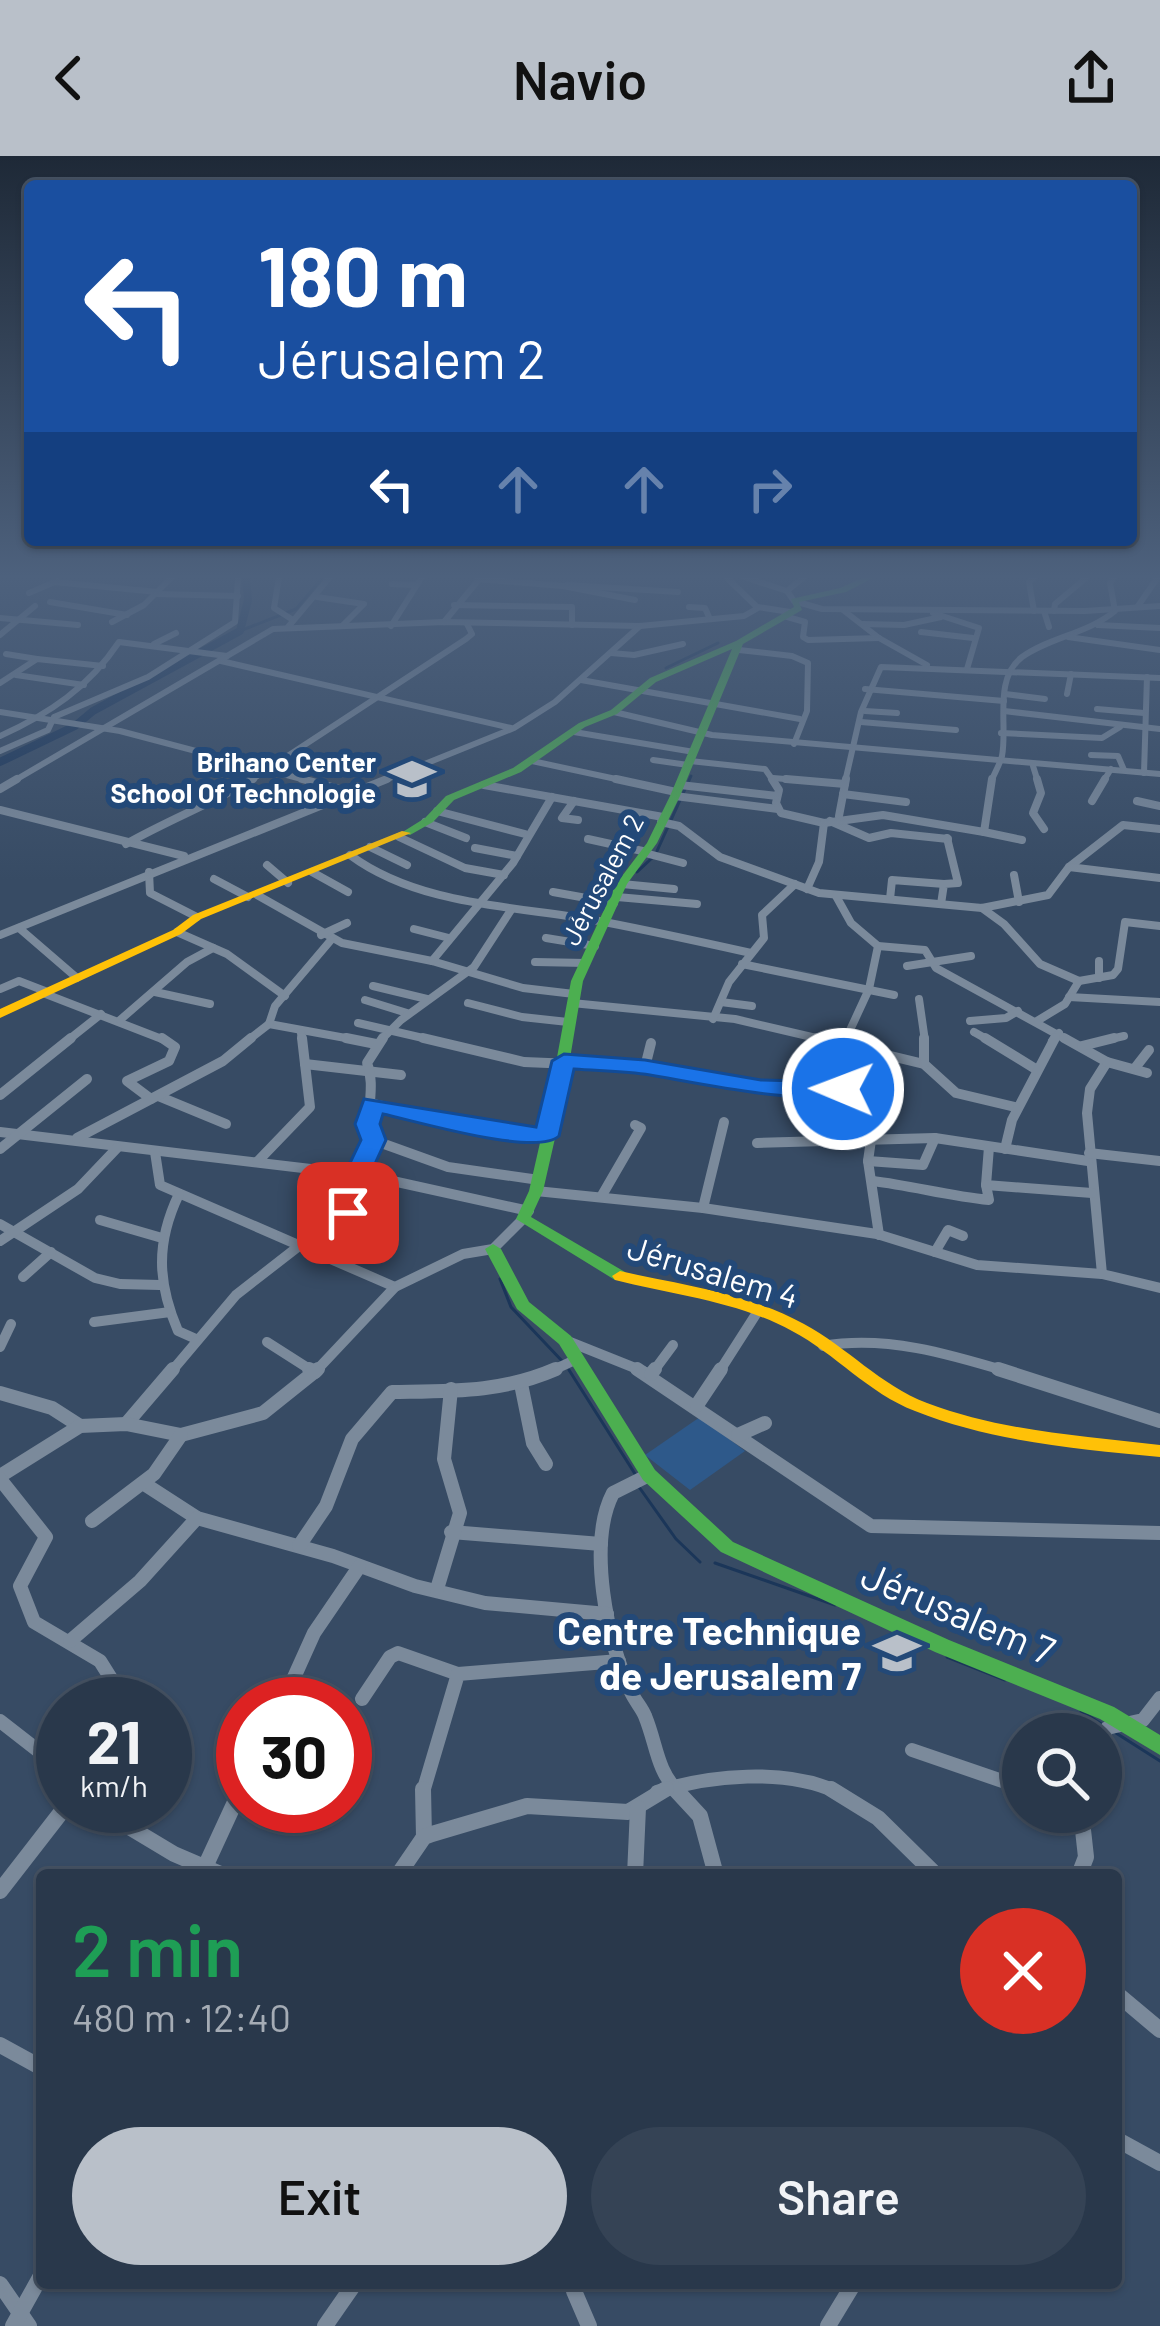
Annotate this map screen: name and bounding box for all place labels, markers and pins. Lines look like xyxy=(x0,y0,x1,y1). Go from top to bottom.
place label: Brihano Center School Of Technologie xyxy=(111,745,377,808)
school or university icon: Brihano Center School Of Technologie xyxy=(387,754,437,804)
pin xyxy=(297,1162,399,1264)
place label: Centre Technique de Jerusalem 7 xyxy=(557,1606,861,1698)
school or university icon: Centre Technique de Jerusalem 7 xyxy=(872,1628,922,1678)

